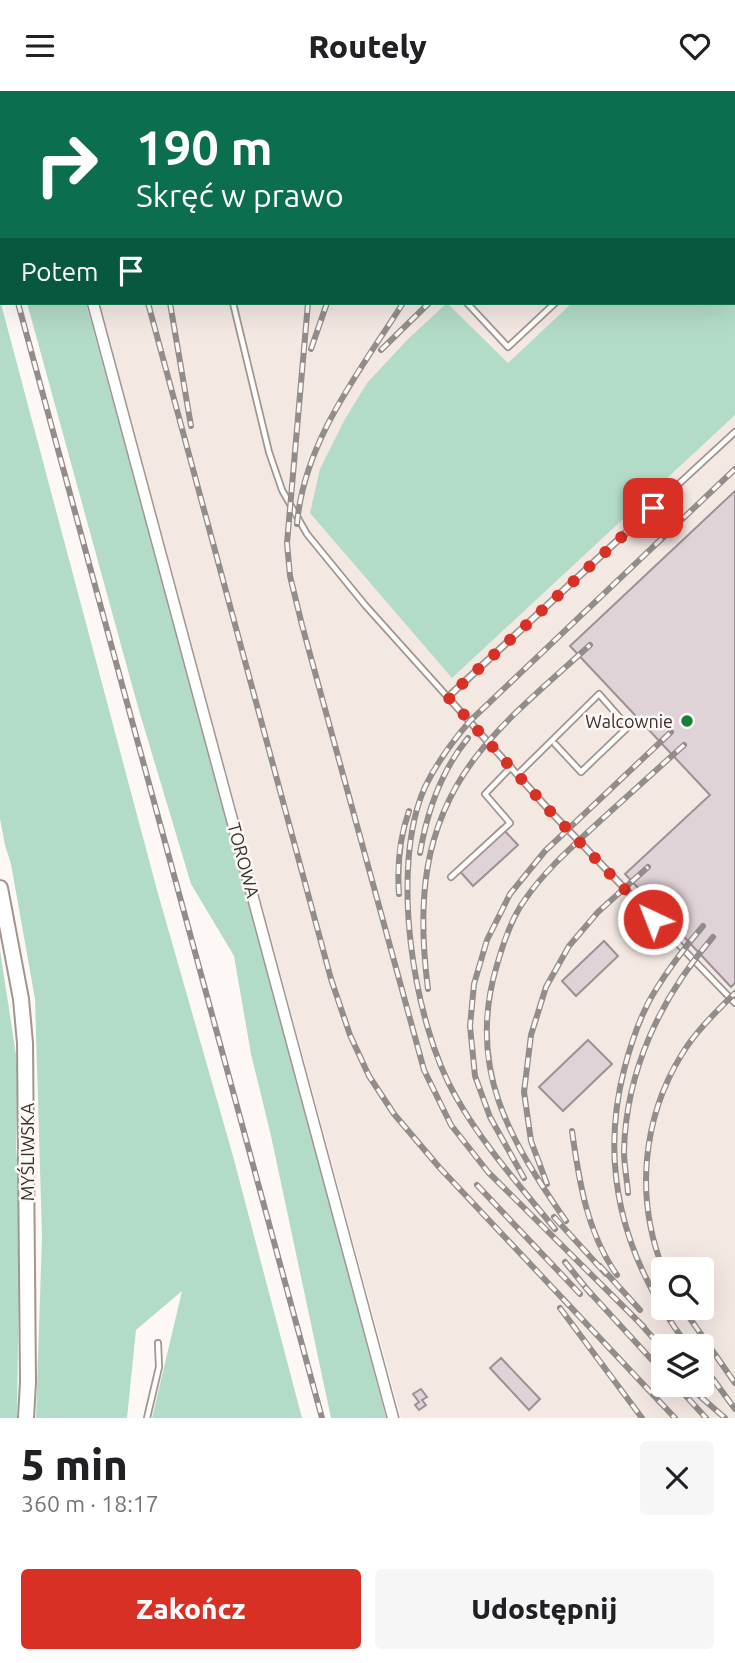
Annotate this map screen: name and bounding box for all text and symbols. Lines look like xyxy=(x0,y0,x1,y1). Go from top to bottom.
icon: menu xyxy=(21,27,59,65)
icon: heart xyxy=(676,27,714,65)
text: Routely xyxy=(308,28,427,64)
icon: right xyxy=(21,119,112,210)
text: 190 m xyxy=(136,119,273,174)
text: Skręć w prawo xyxy=(136,177,344,213)
icon: arrive xyxy=(112,252,150,290)
text: Potem xyxy=(21,257,98,286)
pin xyxy=(623,478,683,538)
icon: arrive xyxy=(634,489,672,527)
place label: Walcownie xyxy=(585,711,673,731)
marker: Walcownie xyxy=(679,713,695,729)
street label: TOROWA xyxy=(224,820,264,900)
position arrow xyxy=(616,882,690,956)
street label: MYŚLIWSKA xyxy=(16,1102,37,1201)
map controls xyxy=(651,1257,714,1397)
button: search xyxy=(651,1257,714,1320)
button: layers xyxy=(651,1334,714,1397)
text: 5 min xyxy=(21,1441,128,1488)
button: close xyxy=(640,1441,714,1515)
text: 360 m · 18:17 xyxy=(21,1491,159,1516)
button: Zakończ xyxy=(21,1569,361,1649)
button: Udostępnij xyxy=(375,1569,714,1649)

